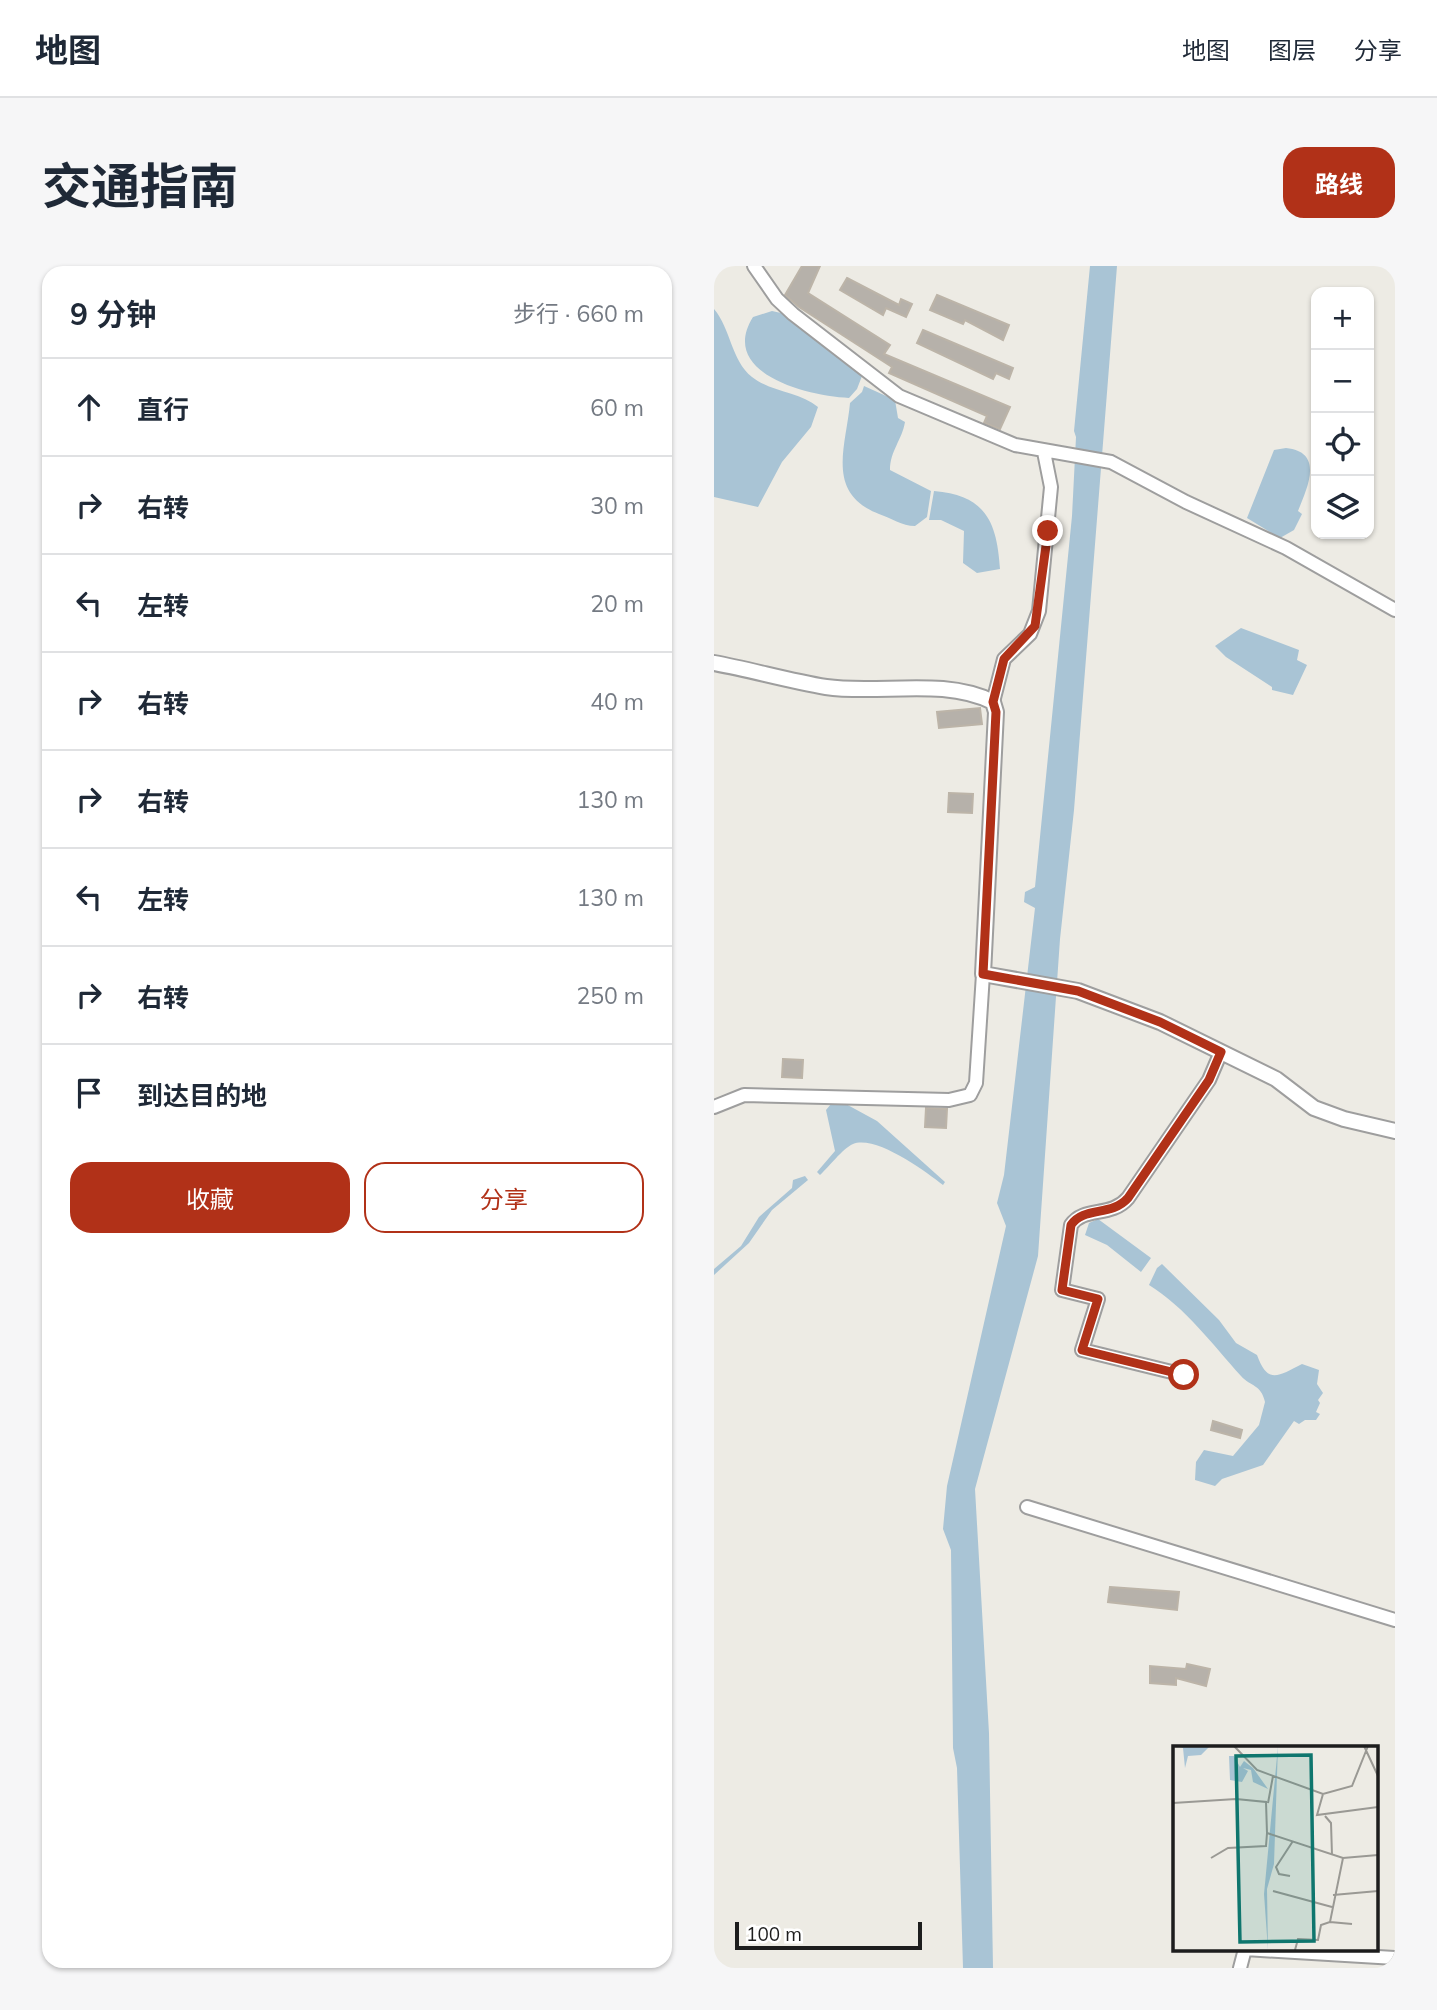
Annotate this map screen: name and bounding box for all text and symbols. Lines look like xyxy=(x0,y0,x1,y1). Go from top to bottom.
text: 地图 xyxy=(35,29,101,70)
text: 地图 xyxy=(1182,35,1230,65)
text: 图层 xyxy=(1268,35,1316,65)
text: 分享 xyxy=(1354,35,1402,65)
button: 路线 xyxy=(1283,147,1395,218)
text: 交通指南 xyxy=(42,155,238,216)
map controls xyxy=(1311,287,1374,539)
button: + xyxy=(1311,287,1374,350)
text: 9 分钟 xyxy=(70,295,156,333)
text: 步行 · 660 m xyxy=(513,299,644,328)
button: − xyxy=(1311,350,1374,413)
icon: ahead xyxy=(70,388,108,426)
text: 直行 xyxy=(137,393,189,426)
text: 60 m xyxy=(590,393,644,422)
button: locate xyxy=(1311,413,1374,476)
button: layers xyxy=(1311,476,1374,539)
icon: right xyxy=(70,486,108,524)
text: 右转 xyxy=(137,491,189,524)
text: 30 m xyxy=(590,491,644,520)
route end xyxy=(1032,515,1063,546)
icon: left xyxy=(70,584,108,622)
text: 左转 xyxy=(137,589,189,622)
text: 20 m xyxy=(590,589,644,618)
icon: right xyxy=(70,682,108,720)
text: 右转 xyxy=(137,687,189,720)
text: 40 m xyxy=(590,687,644,716)
icon: right xyxy=(70,780,108,818)
text: 右转 xyxy=(137,785,189,818)
text: 130 m xyxy=(576,785,644,814)
icon: left xyxy=(70,878,108,916)
text: 左转 xyxy=(137,883,189,916)
text: 130 m xyxy=(576,883,644,912)
icon: right xyxy=(70,976,108,1014)
text: 右转 xyxy=(137,981,189,1014)
text: 250 m xyxy=(576,981,644,1010)
icon: arrive xyxy=(70,1074,108,1112)
text: 到达目的地 xyxy=(137,1079,267,1112)
button: 收藏 xyxy=(70,1162,350,1233)
button: 分享 xyxy=(364,1162,644,1233)
route start xyxy=(1168,1359,1199,1390)
inset map xyxy=(1173,1746,1378,1951)
scale bar xyxy=(735,1919,922,1951)
text: 100 m xyxy=(746,1922,802,1946)

